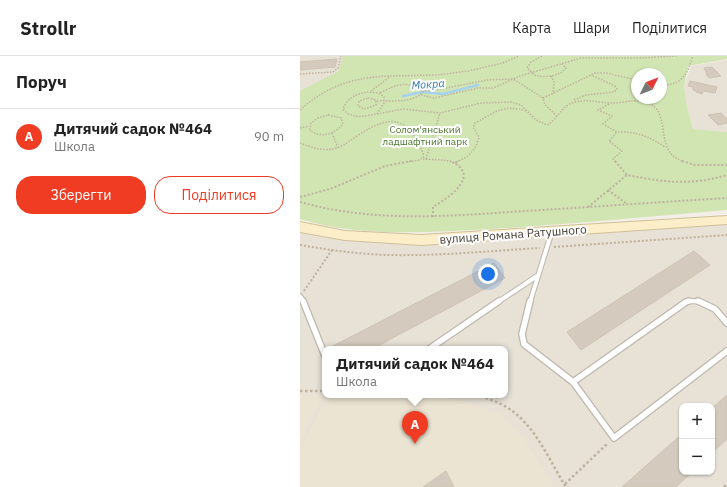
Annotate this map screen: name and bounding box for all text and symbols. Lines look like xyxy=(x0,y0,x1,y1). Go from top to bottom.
text: Strollr xyxy=(20,16,76,40)
text: Карта xyxy=(512,19,551,37)
text: Шари xyxy=(573,19,610,37)
text: Поділитися xyxy=(632,19,707,37)
north arrow xyxy=(631,68,667,104)
text: Поруч xyxy=(16,71,67,93)
water label: Мокра xyxy=(411,76,445,92)
text: Дитячий садок №464 xyxy=(54,119,212,138)
park label: Солом'янський ладшафтний парк xyxy=(383,123,468,148)
text: A xyxy=(25,128,33,145)
text: 90 m xyxy=(254,128,284,145)
text: Школа xyxy=(54,138,95,155)
button: Зберегти xyxy=(16,176,146,214)
button: Поділитися xyxy=(154,176,284,214)
street label: вулиця Романа Ратушного xyxy=(439,221,587,247)
your location xyxy=(478,264,498,284)
popup xyxy=(322,346,508,398)
text: Дитячий садок №464 xyxy=(336,354,494,373)
text: Школа xyxy=(336,373,377,390)
map controls xyxy=(679,403,715,475)
button: + xyxy=(679,403,715,439)
pin: A xyxy=(402,411,428,444)
button: − xyxy=(679,439,715,475)

